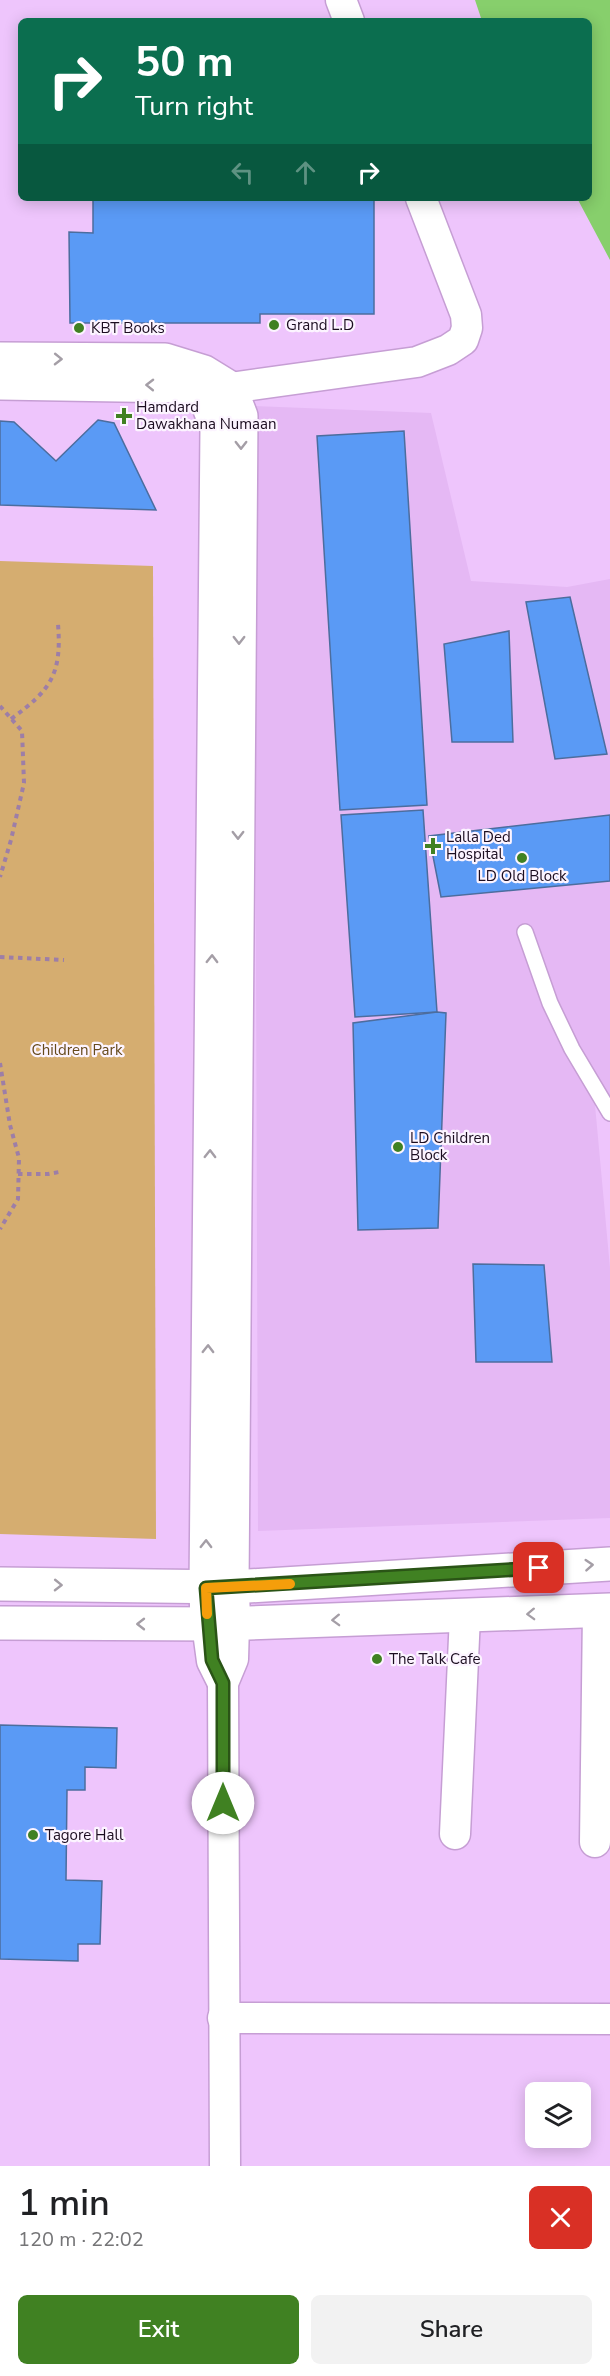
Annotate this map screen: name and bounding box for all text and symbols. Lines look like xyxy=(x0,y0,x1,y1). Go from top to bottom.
text: 50 m xyxy=(135,34,234,91)
icon: right xyxy=(36,42,114,120)
text: Turn right xyxy=(135,88,253,125)
icon: left xyxy=(226,156,259,189)
icon: ahead xyxy=(289,156,322,189)
icon: right xyxy=(352,156,385,189)
place label: Grand L.D xyxy=(286,315,354,335)
place label: KBT Books xyxy=(91,318,165,338)
marker: Grand L.D xyxy=(267,318,281,332)
marker: KBT Books xyxy=(72,321,86,335)
one-way arrow xyxy=(54,353,63,365)
one-way arrow xyxy=(146,379,155,391)
place label: Hamdard Dawakhana Numaan xyxy=(136,397,277,434)
marker: Hamdard Dawakhana Numaan xyxy=(117,409,131,423)
one-way arrow xyxy=(235,440,247,449)
one-way arrow xyxy=(233,635,246,644)
place label: Lalla Ded Hospital xyxy=(446,827,511,864)
one-way arrow xyxy=(232,830,244,839)
marker: Lalla Ded Hospital xyxy=(424,837,442,855)
marker: LD Old Block xyxy=(515,851,529,865)
place label: LD Old Block xyxy=(478,866,567,886)
one-way arrow xyxy=(206,955,218,964)
park label: Children Park xyxy=(32,1040,123,1060)
place label: LD Children Block xyxy=(410,1128,490,1165)
marker: LD Children Block xyxy=(391,1140,405,1154)
one-way arrow xyxy=(204,1150,216,1159)
one-way arrow xyxy=(202,1345,214,1354)
one-way arrow xyxy=(200,1540,212,1549)
pin xyxy=(513,1542,564,1593)
icon: arrive xyxy=(522,1551,555,1584)
one-way arrow xyxy=(584,1559,593,1572)
one-way arrow xyxy=(54,1579,63,1592)
one-way arrow xyxy=(526,1607,535,1620)
one-way arrow xyxy=(331,1614,340,1627)
one-way arrow xyxy=(136,1617,145,1630)
place label: The Talk Cafe xyxy=(389,1649,481,1669)
marker: The Talk Cafe xyxy=(370,1652,384,1666)
position arrow xyxy=(191,1771,255,1835)
place label: Tagore Hall xyxy=(45,1825,124,1845)
marker: Tagore Hall xyxy=(26,1828,40,1842)
map controls xyxy=(525,2082,591,2148)
button: layers xyxy=(525,2082,591,2148)
text: 1 min xyxy=(18,2179,110,2228)
button: close xyxy=(529,2186,592,2249)
text: 120 m · 22:02 xyxy=(18,2226,144,2253)
button: Exit xyxy=(18,2295,299,2364)
button: Share xyxy=(311,2295,592,2364)

